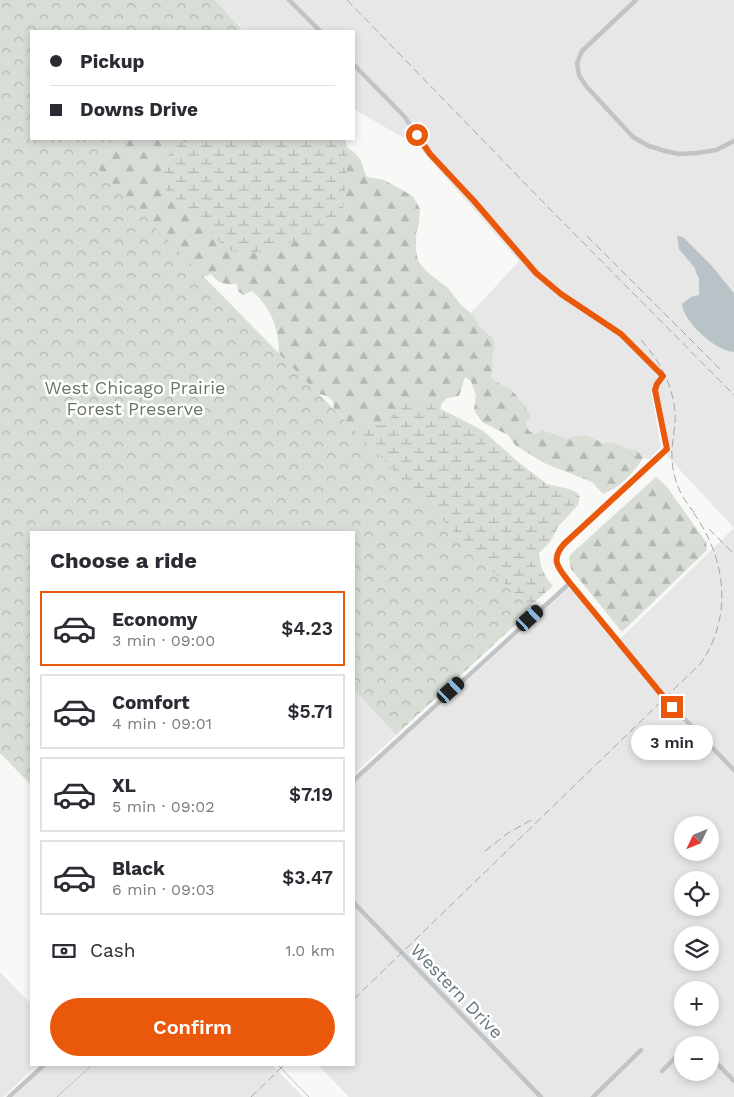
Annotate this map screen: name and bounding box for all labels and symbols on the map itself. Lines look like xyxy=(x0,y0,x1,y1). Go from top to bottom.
route start xyxy=(406,124,428,146)
park label: West Chicago Prairie Forest Preserve xyxy=(45,377,225,419)
car xyxy=(513,602,546,634)
car xyxy=(434,674,467,706)
route end xyxy=(661,696,683,718)
callout: 3 min xyxy=(631,724,713,760)
north arrow xyxy=(674,816,719,861)
street label: Western Drive xyxy=(406,939,508,1043)

